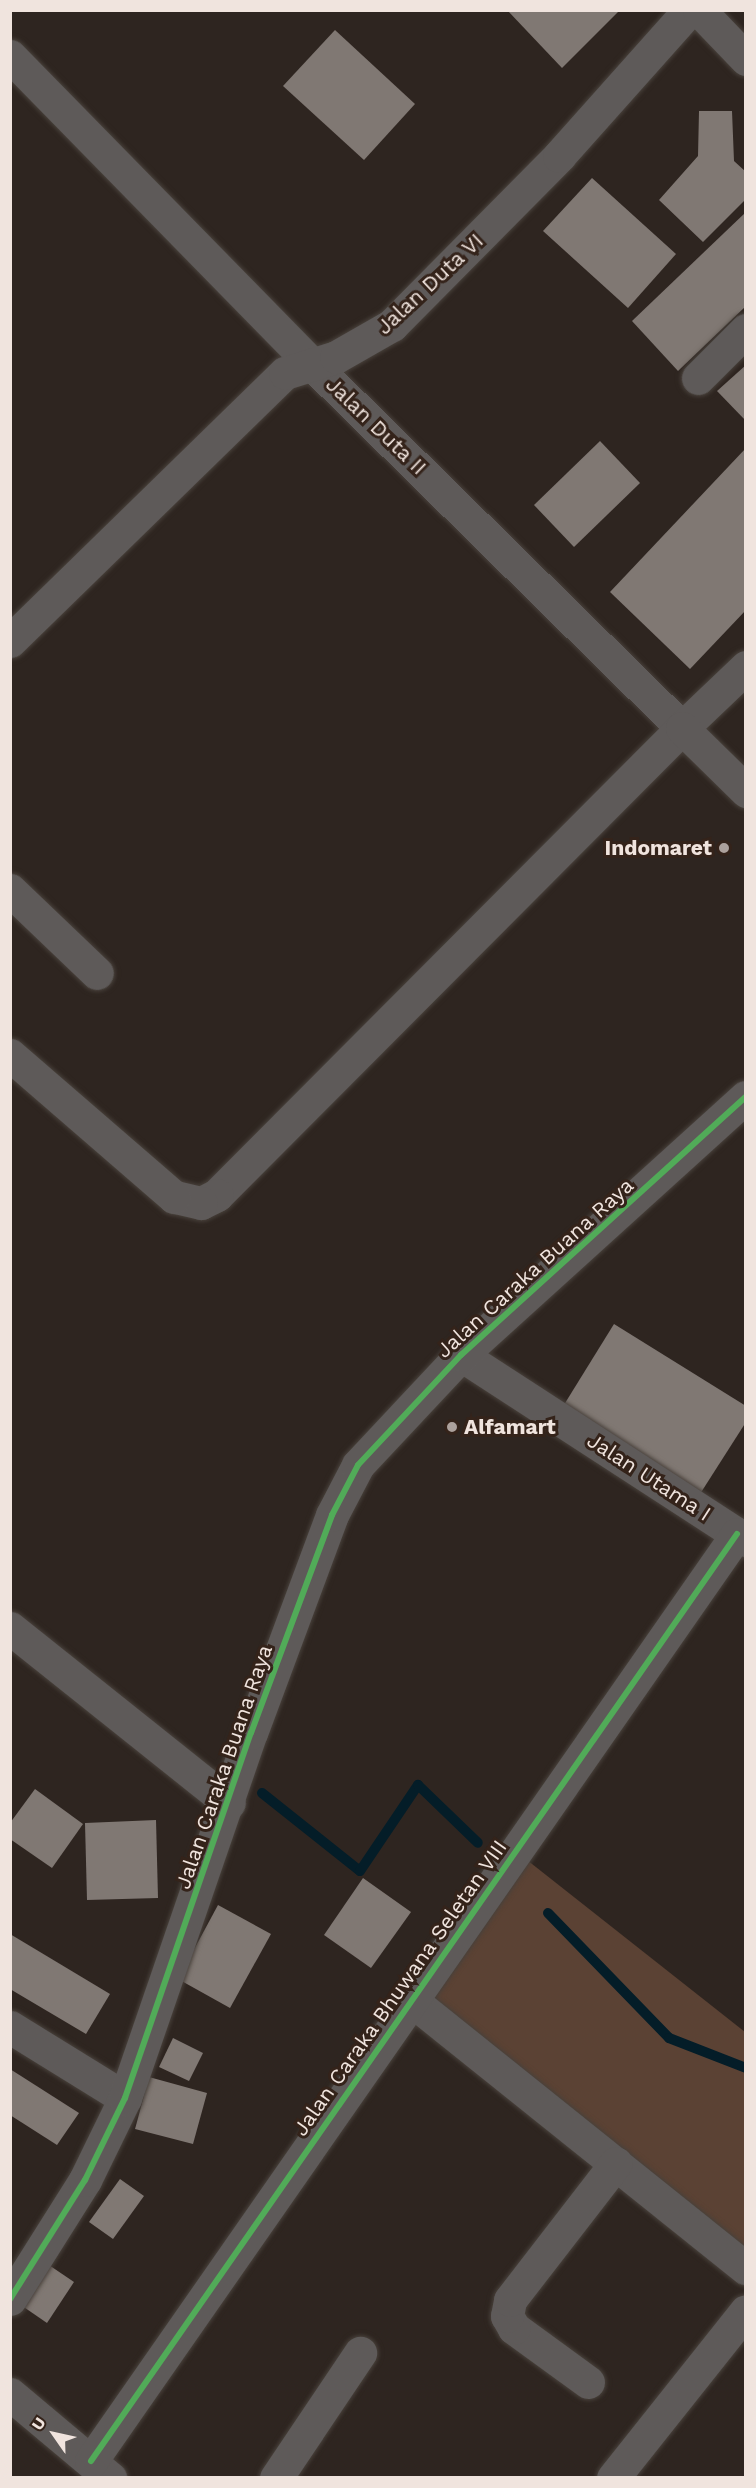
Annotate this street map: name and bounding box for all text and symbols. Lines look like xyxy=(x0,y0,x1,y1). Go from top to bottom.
street label: Jalan Duta VI xyxy=(371,228,489,340)
street label: Jalan Duta II xyxy=(320,372,432,480)
place label: Indomaret xyxy=(605,835,712,861)
marker: Indomaret xyxy=(717,841,731,855)
street label: Jalan Caraka Buana Raya xyxy=(431,1173,639,1363)
place label: Alfamart xyxy=(464,1414,556,1440)
marker: Alfamart xyxy=(445,1420,459,1434)
street label: Jalan Utama I xyxy=(582,1428,716,1526)
street label: Jalan Caraka Buana Raya xyxy=(170,1641,278,1893)
street label: Jalan Caraka Bhuwana Seletan VIII xyxy=(287,1835,513,2141)
north arrow xyxy=(24,2404,84,2464)
text: U xyxy=(28,2414,50,2434)

